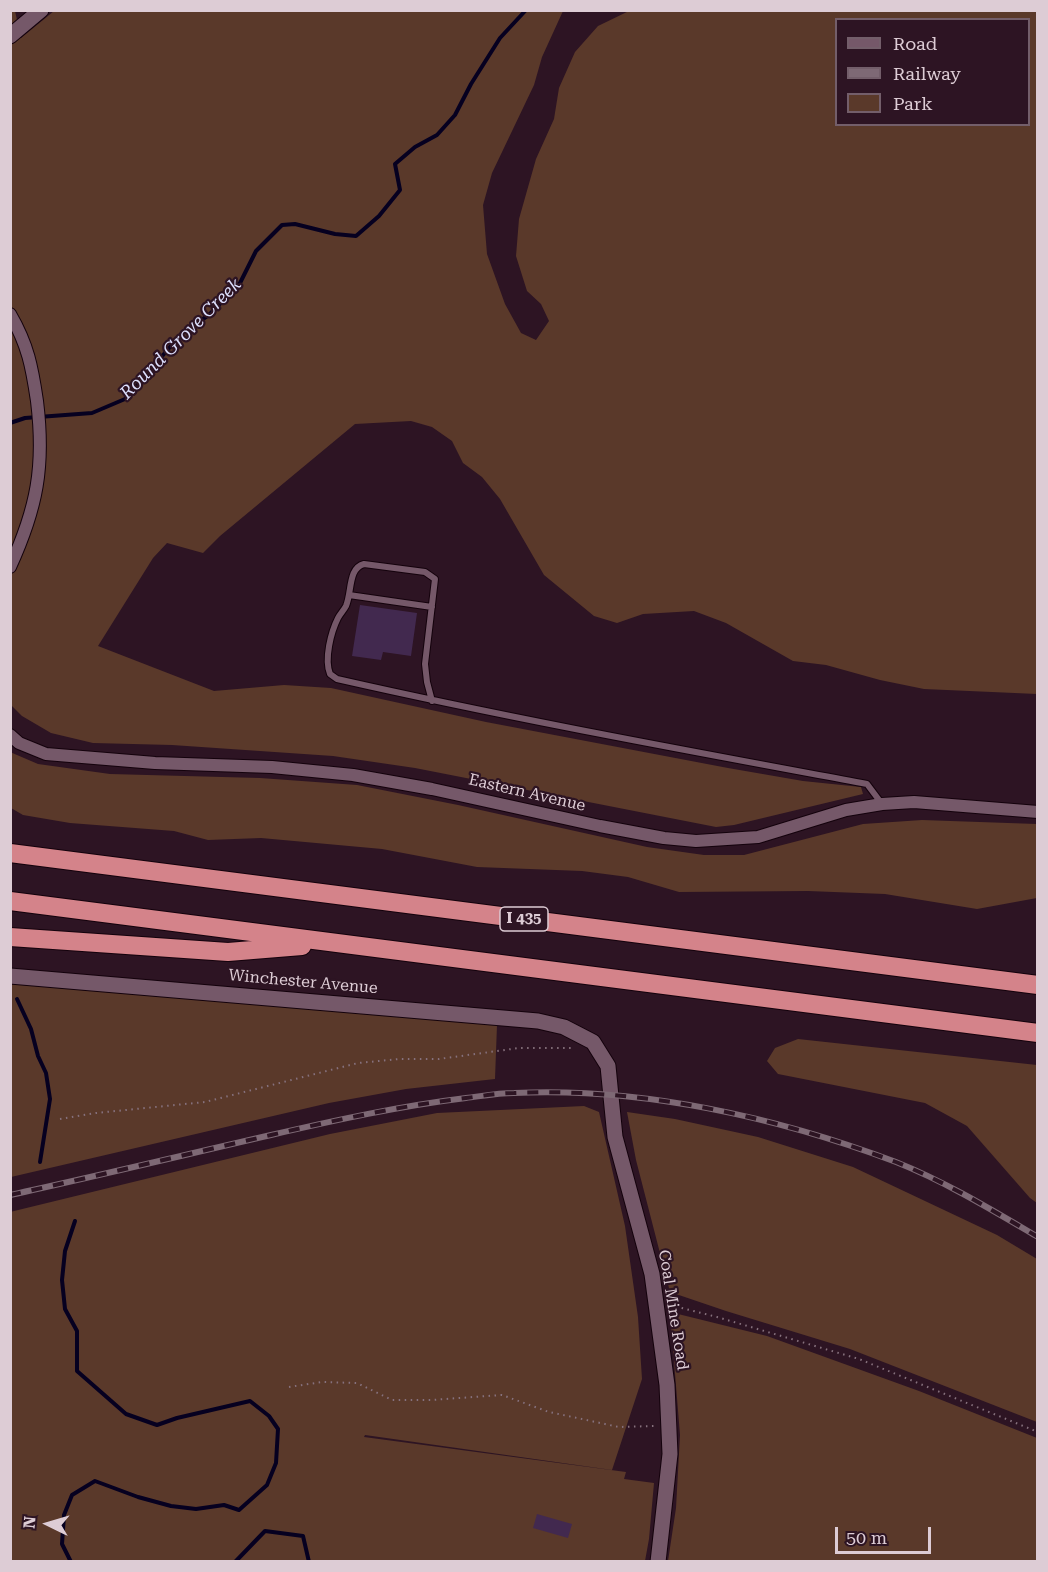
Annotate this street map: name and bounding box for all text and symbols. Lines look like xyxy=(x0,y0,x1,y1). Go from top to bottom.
legend xyxy=(835,18,1030,126)
text: Road xyxy=(893,33,937,54)
text: Railway xyxy=(893,63,961,84)
text: Park xyxy=(893,93,933,114)
water label: Round Grove Creek xyxy=(116,274,246,404)
street label: Eastern Avenue xyxy=(467,770,587,816)
road number: I 435 xyxy=(500,907,548,931)
street label: Winchester Avenue xyxy=(228,966,378,998)
street label: Coal Mine Road xyxy=(654,1248,692,1372)
north arrow xyxy=(18,1494,78,1554)
text: N xyxy=(20,1515,40,1529)
scale bar xyxy=(838,1515,934,1553)
text: 50 m xyxy=(846,1527,887,1548)

